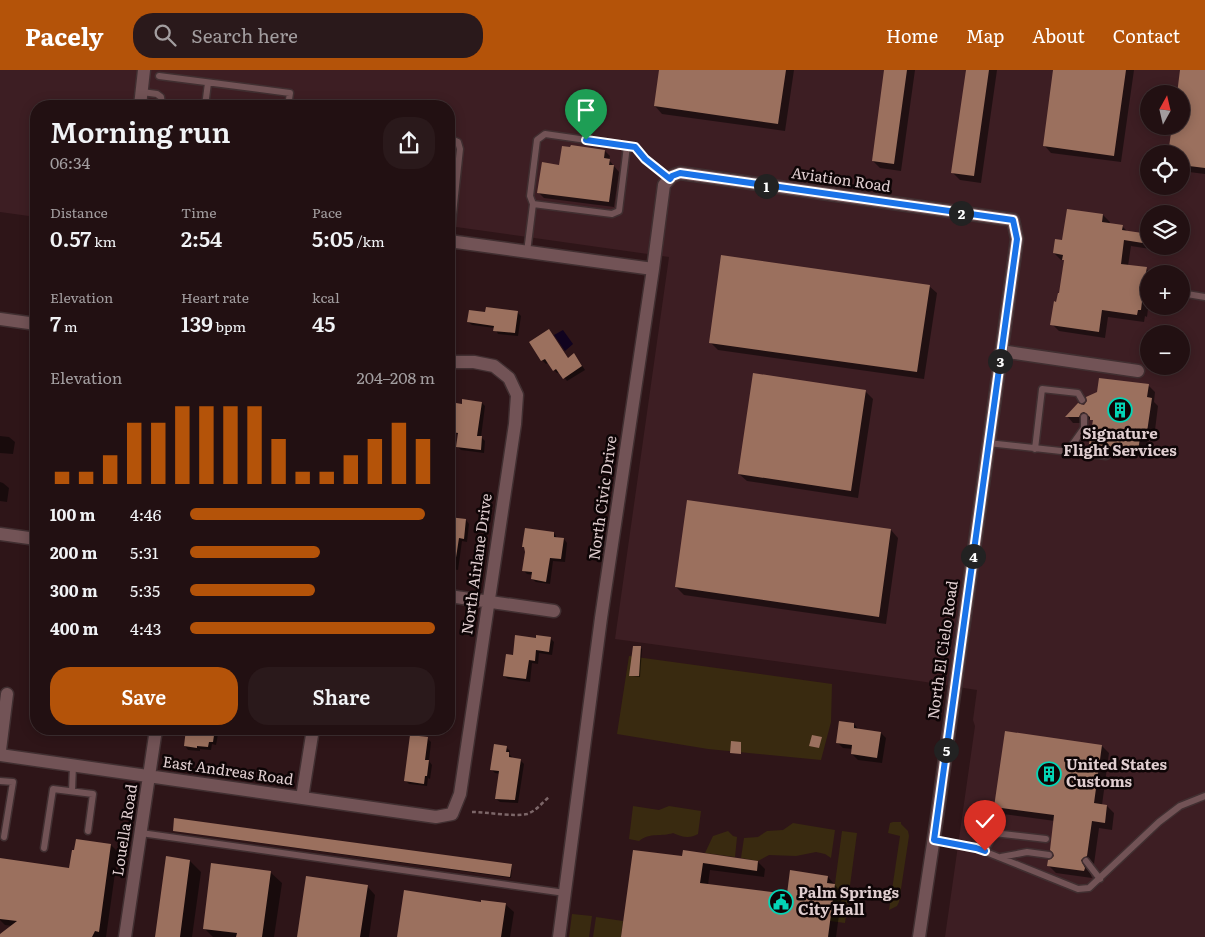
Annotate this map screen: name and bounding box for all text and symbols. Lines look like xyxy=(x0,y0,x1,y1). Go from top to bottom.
search box xyxy=(133,13,483,58)
text: Pacely xyxy=(25,18,103,53)
icon: search xyxy=(151,21,179,49)
text: Search here xyxy=(191,21,298,49)
text: Home xyxy=(886,22,938,49)
text: Map xyxy=(966,22,1004,49)
text: About xyxy=(1032,22,1085,49)
text: Contact xyxy=(1113,22,1180,49)
north arrow xyxy=(1140,85,1190,135)
map controls xyxy=(1140,85,1190,375)
pin xyxy=(565,89,607,140)
icon: arrive xyxy=(572,96,600,124)
text: Morning run xyxy=(50,110,231,152)
button: share xyxy=(383,117,435,169)
button: locate xyxy=(1140,145,1190,195)
text: 06:34 xyxy=(50,150,90,174)
street label: Aviation Road xyxy=(790,160,892,197)
pin: 1 xyxy=(754,174,778,198)
text: 1 xyxy=(764,176,769,196)
pin: 2 xyxy=(948,200,974,226)
text: Distance xyxy=(50,202,108,222)
text: Time xyxy=(181,202,217,222)
text: Pace xyxy=(312,202,342,222)
text: 2 xyxy=(958,203,965,223)
button: layers xyxy=(1140,205,1190,255)
text: 0.57 xyxy=(50,222,91,253)
text: 2:54 xyxy=(181,222,222,253)
text: 5:05 xyxy=(312,222,354,253)
text: km xyxy=(91,231,116,251)
text: /km xyxy=(354,231,385,251)
button: + xyxy=(1140,265,1190,315)
text: Elevation xyxy=(50,287,113,307)
text: Heart rate xyxy=(181,287,249,307)
text: kcal xyxy=(312,287,340,307)
text: 7 xyxy=(50,307,61,338)
text: 139 xyxy=(181,307,213,338)
text: 45 xyxy=(312,307,335,338)
text: m xyxy=(61,316,78,336)
text: bpm xyxy=(213,316,246,336)
button: − xyxy=(1140,325,1190,375)
pin: 3 xyxy=(988,348,1012,374)
text: 3 xyxy=(997,351,1004,371)
text: Elevation xyxy=(50,365,122,389)
text: 204–208 m xyxy=(357,365,435,389)
building icon: Signature Flight Services xyxy=(1107,397,1133,423)
place label: Signature Flight Services xyxy=(1063,421,1177,461)
street label: North Civic Drive xyxy=(581,434,622,561)
street label: North Airlane Drive xyxy=(454,492,497,636)
text: 100 m xyxy=(50,502,96,526)
text: 4:46 xyxy=(130,502,161,526)
text: 200 m xyxy=(50,540,97,564)
text: 5:31 xyxy=(130,540,158,564)
pin: 4 xyxy=(960,544,986,568)
text: 4 xyxy=(969,546,978,566)
text: 300 m xyxy=(50,578,98,602)
text: 5:35 xyxy=(130,578,160,602)
street label: North El Cielo Road xyxy=(920,579,963,721)
text: 400 m xyxy=(50,616,99,640)
text: 4:43 xyxy=(130,616,161,640)
button: Save xyxy=(50,667,238,725)
button: Share xyxy=(248,667,435,725)
pin: 5 xyxy=(934,738,958,762)
text: 5 xyxy=(943,740,950,760)
street label: East Andreas Road xyxy=(161,749,295,790)
place label: United States Customs xyxy=(1066,752,1167,792)
building icon: United States Customs xyxy=(1036,761,1062,787)
street label: Louella Road xyxy=(105,782,142,877)
pin xyxy=(964,800,1006,851)
icon: check xyxy=(971,807,999,835)
place label: Palm Springs City Hall xyxy=(798,880,900,920)
public building icon: Palm Springs City Hall xyxy=(768,889,794,915)

